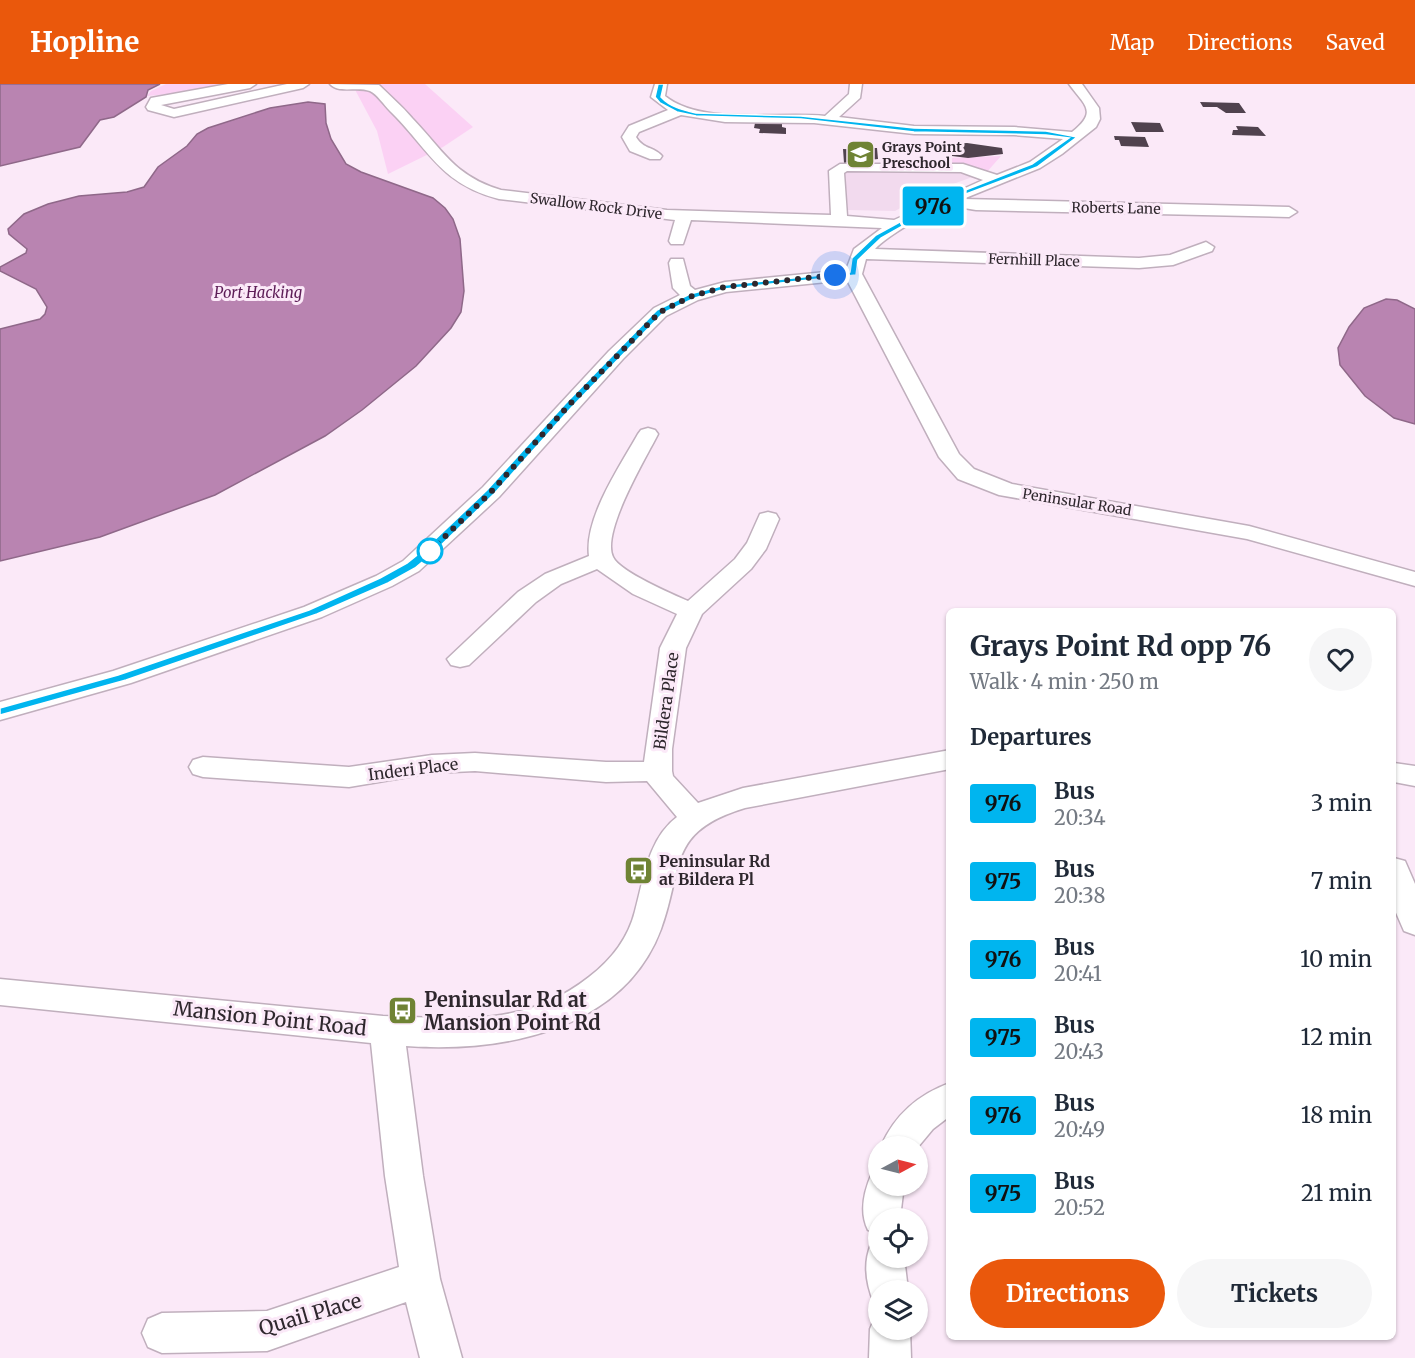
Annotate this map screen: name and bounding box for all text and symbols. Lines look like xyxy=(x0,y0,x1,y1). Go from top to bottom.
text: Hopline xyxy=(30,24,139,60)
text: Map xyxy=(1110,29,1154,56)
text: Directions xyxy=(1187,29,1292,56)
text: Saved xyxy=(1325,29,1385,56)
place label: Grays Point Preschool xyxy=(882,138,962,172)
school or university icon: Grays Point Preschool xyxy=(845,139,877,171)
line badge: 976 xyxy=(898,186,968,226)
street label: Swallow Rock Drive xyxy=(529,189,663,223)
text: 976 xyxy=(915,193,951,220)
street label: Roberts Lane xyxy=(1071,198,1161,218)
street label: Fernhill Place xyxy=(988,249,1080,271)
your location xyxy=(820,260,850,290)
water label: Port Hacking xyxy=(214,283,302,302)
street label: Peninsular Road xyxy=(1021,484,1133,520)
unlabelled marker xyxy=(417,538,443,564)
text: Grays Point Rd opp 76 xyxy=(970,628,1271,664)
button: heart xyxy=(1309,628,1372,691)
street label: Bildera Place xyxy=(649,651,683,751)
text: Walk · 4 min · 250 m xyxy=(970,669,1159,694)
text: Departures xyxy=(970,723,1092,751)
street label: Inderi Place xyxy=(367,754,459,784)
text: Bus xyxy=(1054,777,1095,805)
text: 3 min xyxy=(1311,789,1372,817)
text: 976 xyxy=(985,790,1021,817)
text: 20:34 xyxy=(1054,805,1106,830)
place label: Peninsular Rd at Bildera Pl xyxy=(659,851,770,889)
bus stop icon: Peninsular Rd at Bildera Pl xyxy=(622,854,654,886)
text: Bus xyxy=(1054,855,1095,883)
text: 7 min xyxy=(1311,867,1372,895)
text: 975 xyxy=(985,868,1021,895)
text: 20:38 xyxy=(1054,883,1105,908)
text: Bus xyxy=(1054,933,1095,961)
text: 10 min xyxy=(1300,945,1372,973)
text: 976 xyxy=(985,946,1021,973)
text: 20:41 xyxy=(1054,961,1102,986)
place label: Peninsular Rd at Mansion Point Rd xyxy=(424,987,601,1035)
bus stop icon: Peninsular Rd at Mansion Point Rd xyxy=(387,994,419,1026)
street label: Mansion Point Road xyxy=(172,995,368,1041)
text: Bus xyxy=(1054,1011,1095,1039)
text: 12 min xyxy=(1301,1023,1372,1051)
text: 975 xyxy=(985,1024,1021,1051)
text: 20:43 xyxy=(1054,1039,1104,1064)
text: Bus xyxy=(1054,1089,1095,1117)
text: 18 min xyxy=(1301,1101,1372,1129)
text: 976 xyxy=(985,1102,1021,1129)
text: 20:49 xyxy=(1054,1117,1105,1142)
north arrow xyxy=(868,1136,928,1196)
map controls xyxy=(868,1136,928,1340)
text: Bus xyxy=(1054,1167,1095,1195)
text: 21 min xyxy=(1301,1179,1372,1207)
text: 975 xyxy=(985,1180,1021,1207)
text: 20:52 xyxy=(1054,1195,1105,1220)
button: locate xyxy=(868,1208,928,1268)
button: Directions xyxy=(970,1259,1165,1328)
button: Tickets xyxy=(1177,1259,1372,1328)
button: layers xyxy=(868,1280,928,1340)
street label: Quail Place xyxy=(256,1287,364,1341)

